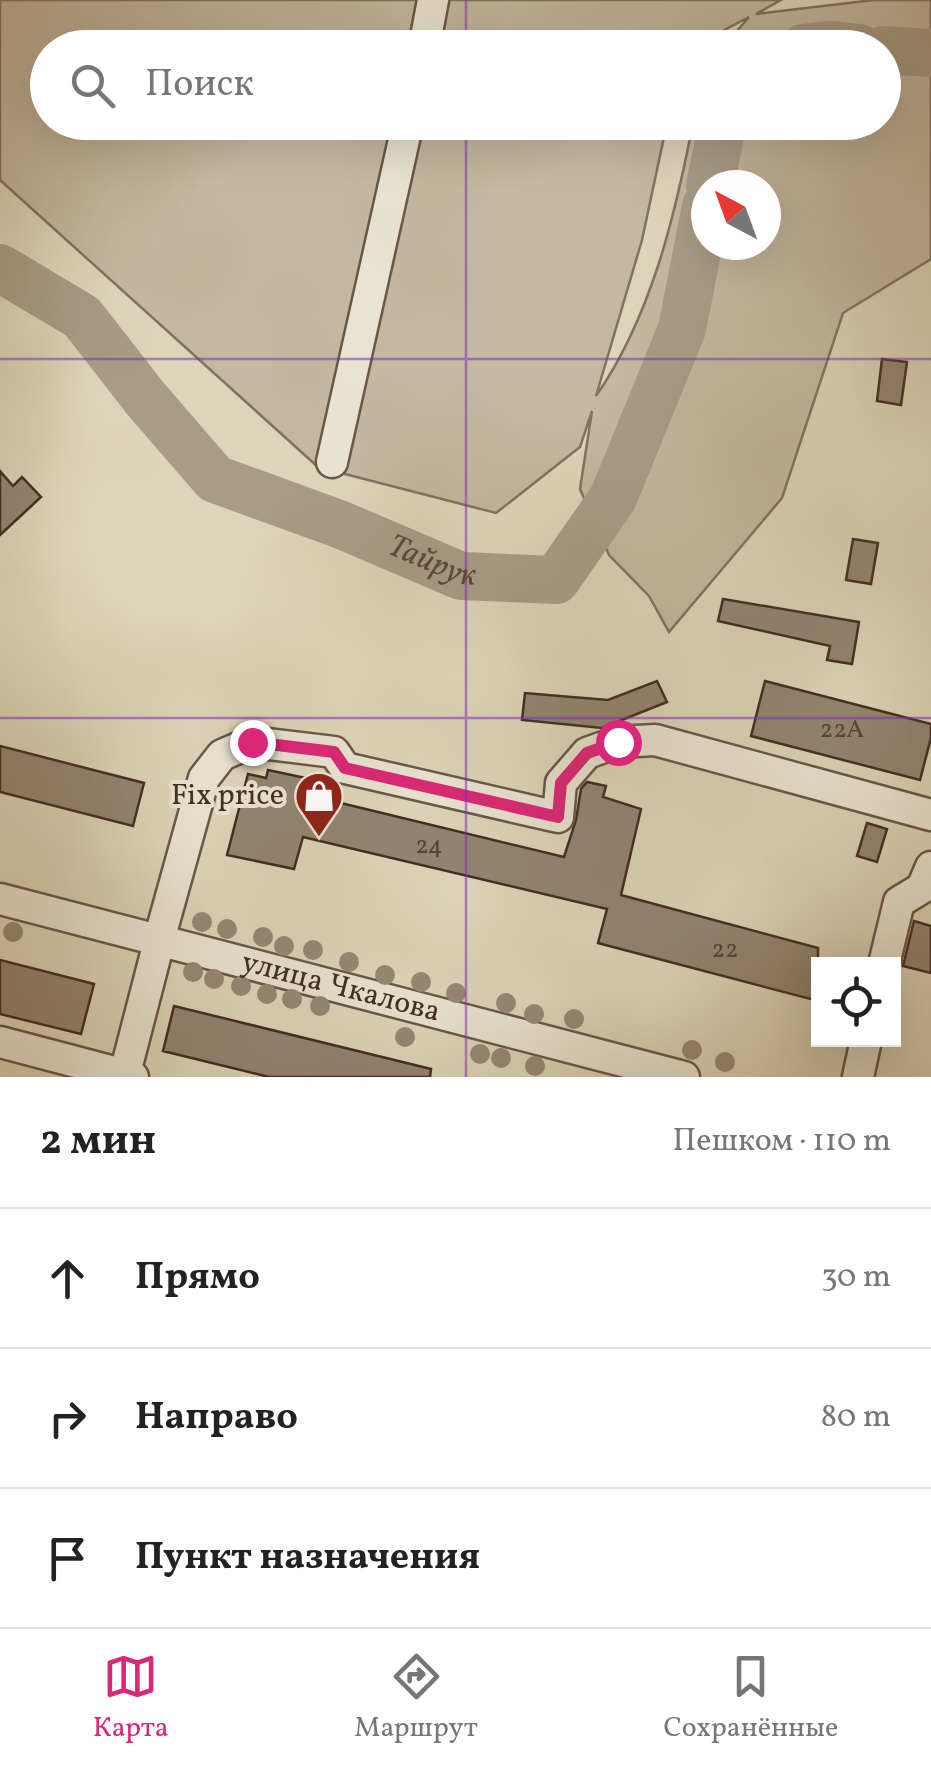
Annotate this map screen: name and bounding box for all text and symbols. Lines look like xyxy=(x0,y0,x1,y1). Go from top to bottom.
search box xyxy=(30,30,901,140)
icon: search xyxy=(65,58,120,113)
text: Поиск xyxy=(145,59,254,112)
north arrow xyxy=(691,170,781,260)
water label: Тайрук xyxy=(381,525,477,599)
house number: 22А xyxy=(820,713,864,748)
route end xyxy=(230,720,276,766)
route start xyxy=(596,720,642,766)
shop icon: Fix price xyxy=(293,770,345,838)
place label: Fix price xyxy=(171,775,284,817)
house number: 24 xyxy=(415,829,443,864)
house number: 22 xyxy=(712,933,738,968)
street label: улица Чкалова xyxy=(237,942,445,1034)
map controls xyxy=(811,957,901,1047)
button: locate xyxy=(811,957,901,1047)
text: 2 мин xyxy=(40,1113,156,1172)
text: Пешком · 110 m xyxy=(673,1120,891,1164)
icon: ahead xyxy=(40,1251,95,1306)
text: Прямо xyxy=(135,1252,260,1305)
text: 30 m xyxy=(821,1256,891,1300)
icon: right xyxy=(40,1391,95,1446)
text: Направо xyxy=(135,1392,298,1445)
text: 80 m xyxy=(821,1396,891,1440)
icon: arrive xyxy=(40,1531,95,1586)
text: Пункт назначения xyxy=(135,1532,480,1585)
tab: Карта xyxy=(93,1649,169,1748)
tab: Маршрут xyxy=(354,1649,478,1748)
tab: Сохранённые xyxy=(664,1649,838,1748)

